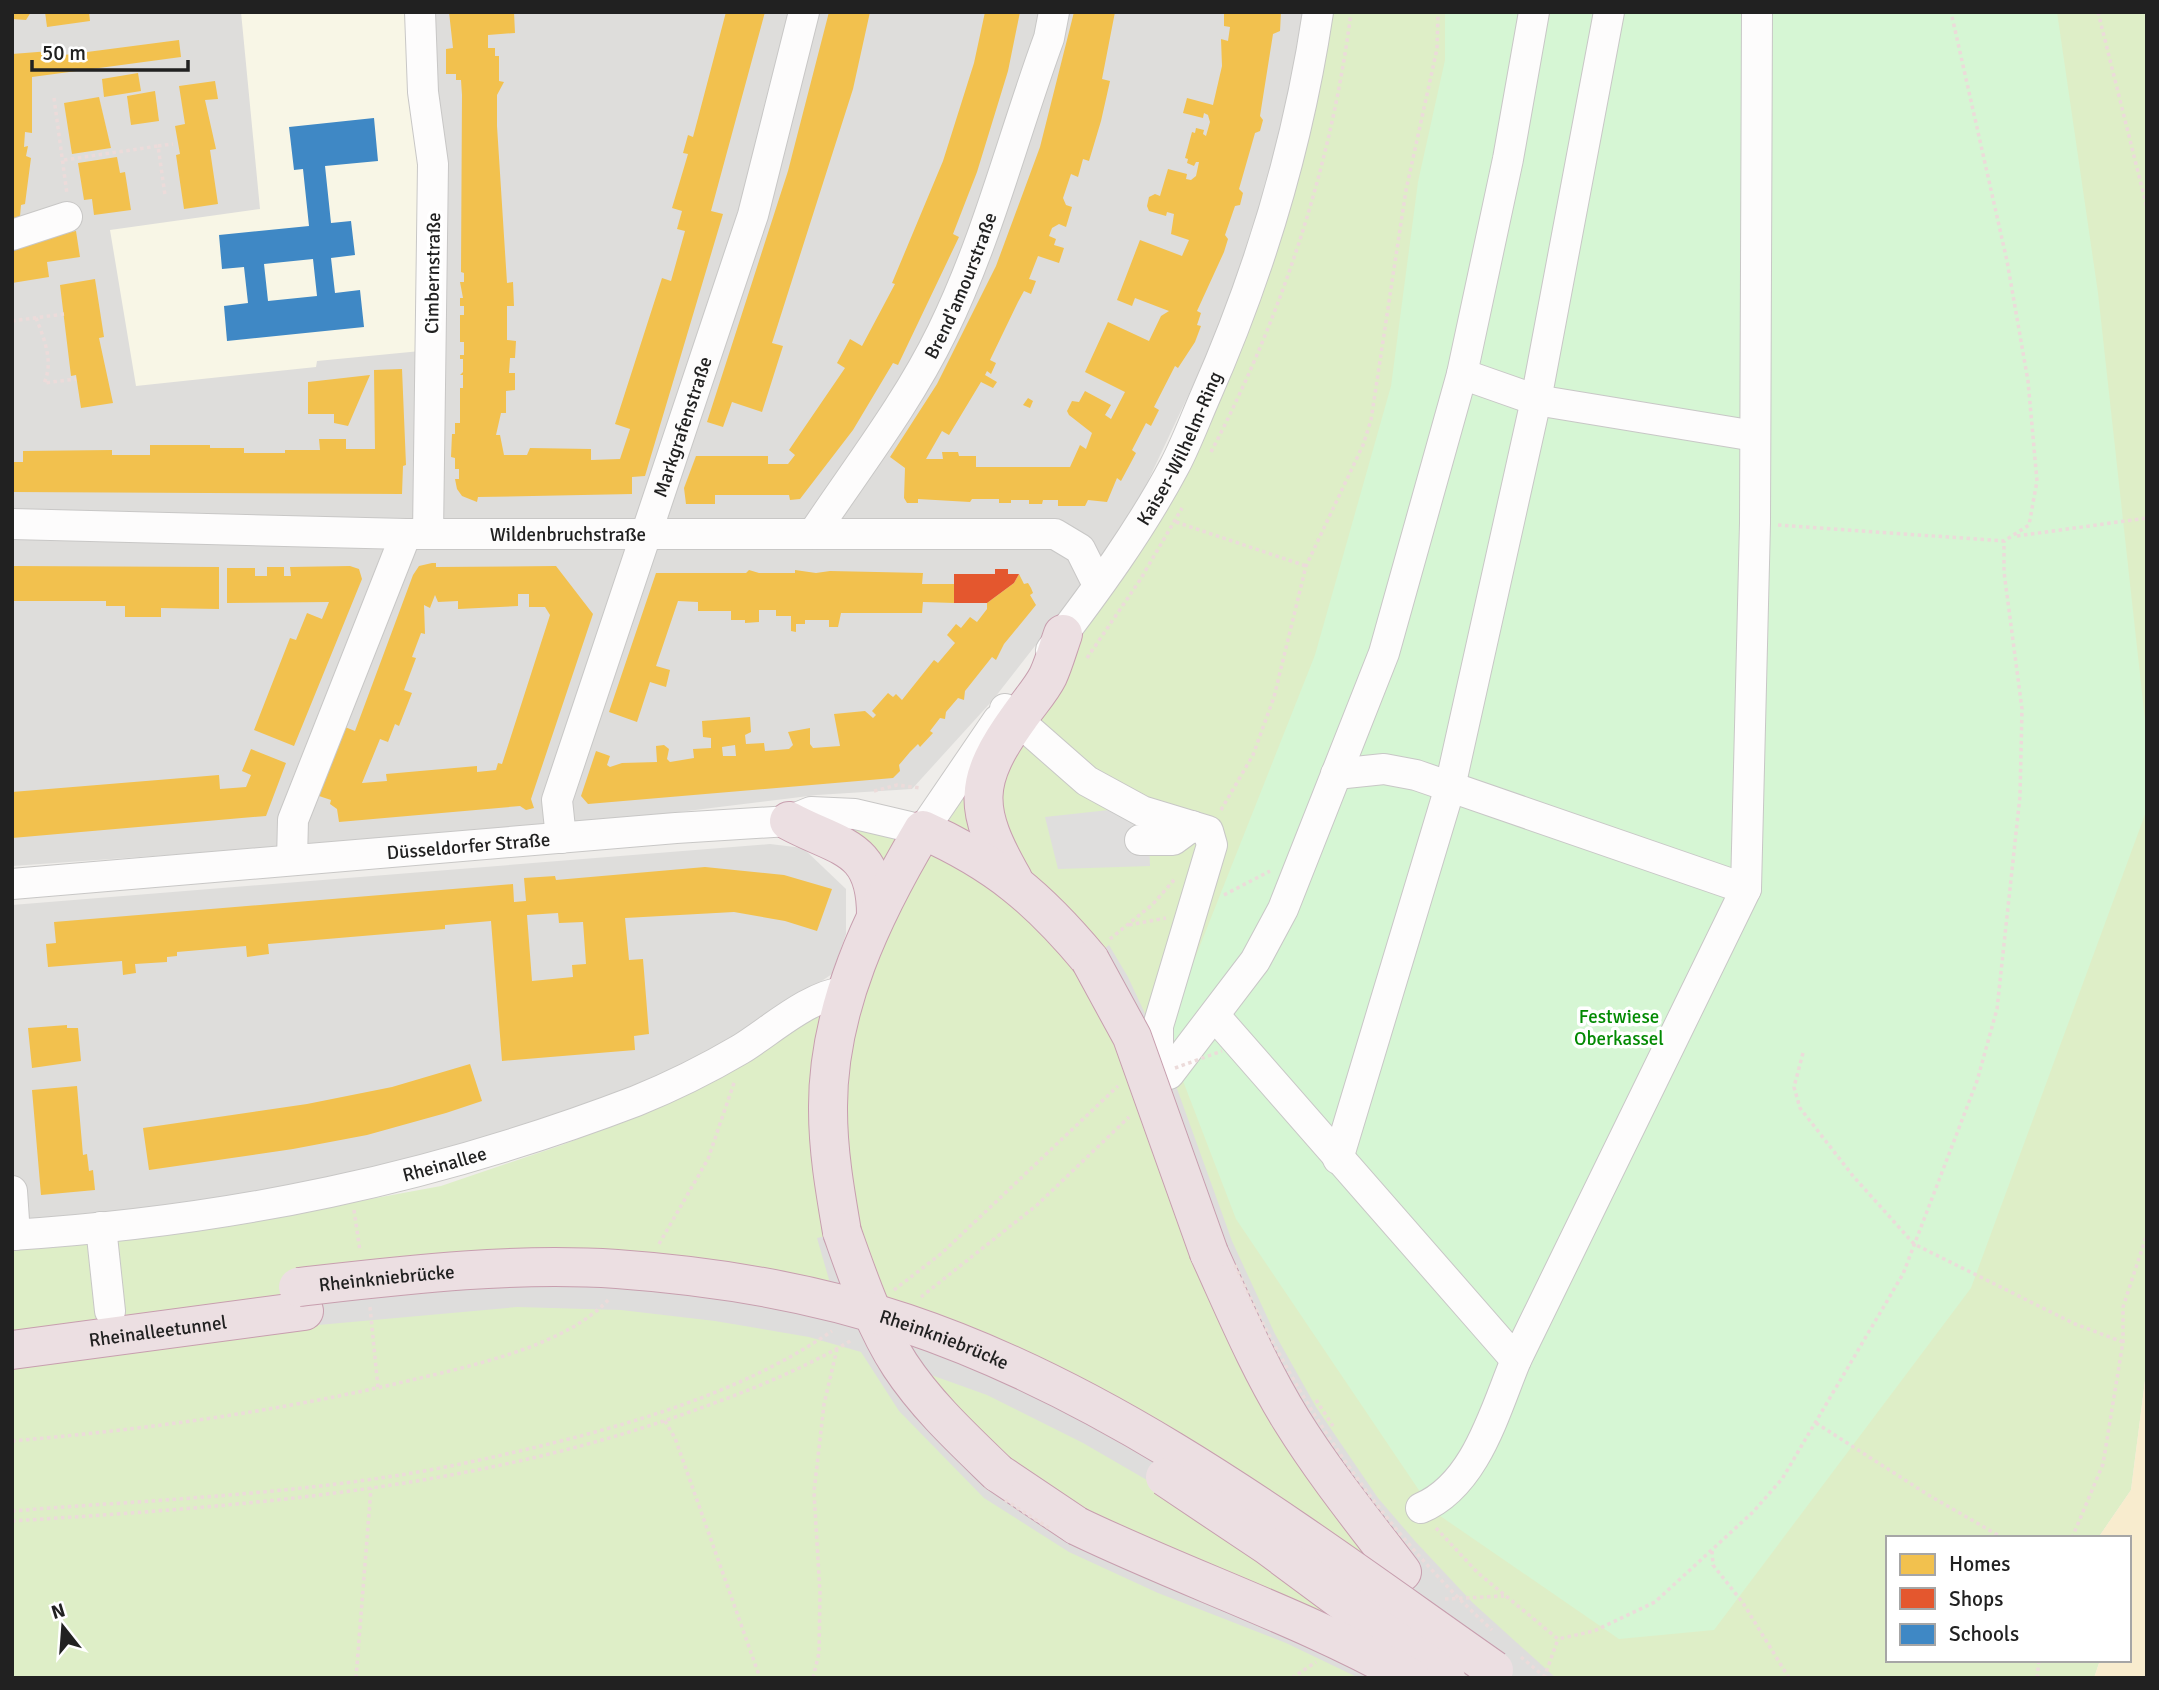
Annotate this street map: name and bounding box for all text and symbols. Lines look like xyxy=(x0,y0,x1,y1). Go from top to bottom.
scale bar xyxy=(32,28,187,72)
text: 50 m xyxy=(42,40,86,66)
street label: Brend'amourstraße xyxy=(919,209,1003,363)
street label: Cimbernstraße xyxy=(420,212,446,334)
street label: Markgrafenstraße xyxy=(648,354,718,500)
street label: Kaiser-Wilhelm-Ring xyxy=(1132,368,1228,530)
street label: Wildenbruchstraße xyxy=(490,523,646,547)
street label: Düsseldorfer Straße xyxy=(386,828,551,865)
park label: Festwiese Oberkassel xyxy=(1574,1005,1664,1051)
street label: Rheinallee xyxy=(400,1142,490,1188)
street label: Rheinkniebrücke xyxy=(317,1260,455,1298)
street label: Rheinkniebrücke xyxy=(876,1305,1012,1375)
street label: Rheinalleetunnel xyxy=(87,1310,228,1353)
legend xyxy=(1886,1536,2131,1662)
text: Homes xyxy=(1949,1551,2011,1577)
text: Shops xyxy=(1949,1586,2003,1612)
north arrow xyxy=(28,1592,98,1662)
text: N xyxy=(48,1598,68,1625)
text: Schools xyxy=(1949,1621,2019,1647)

